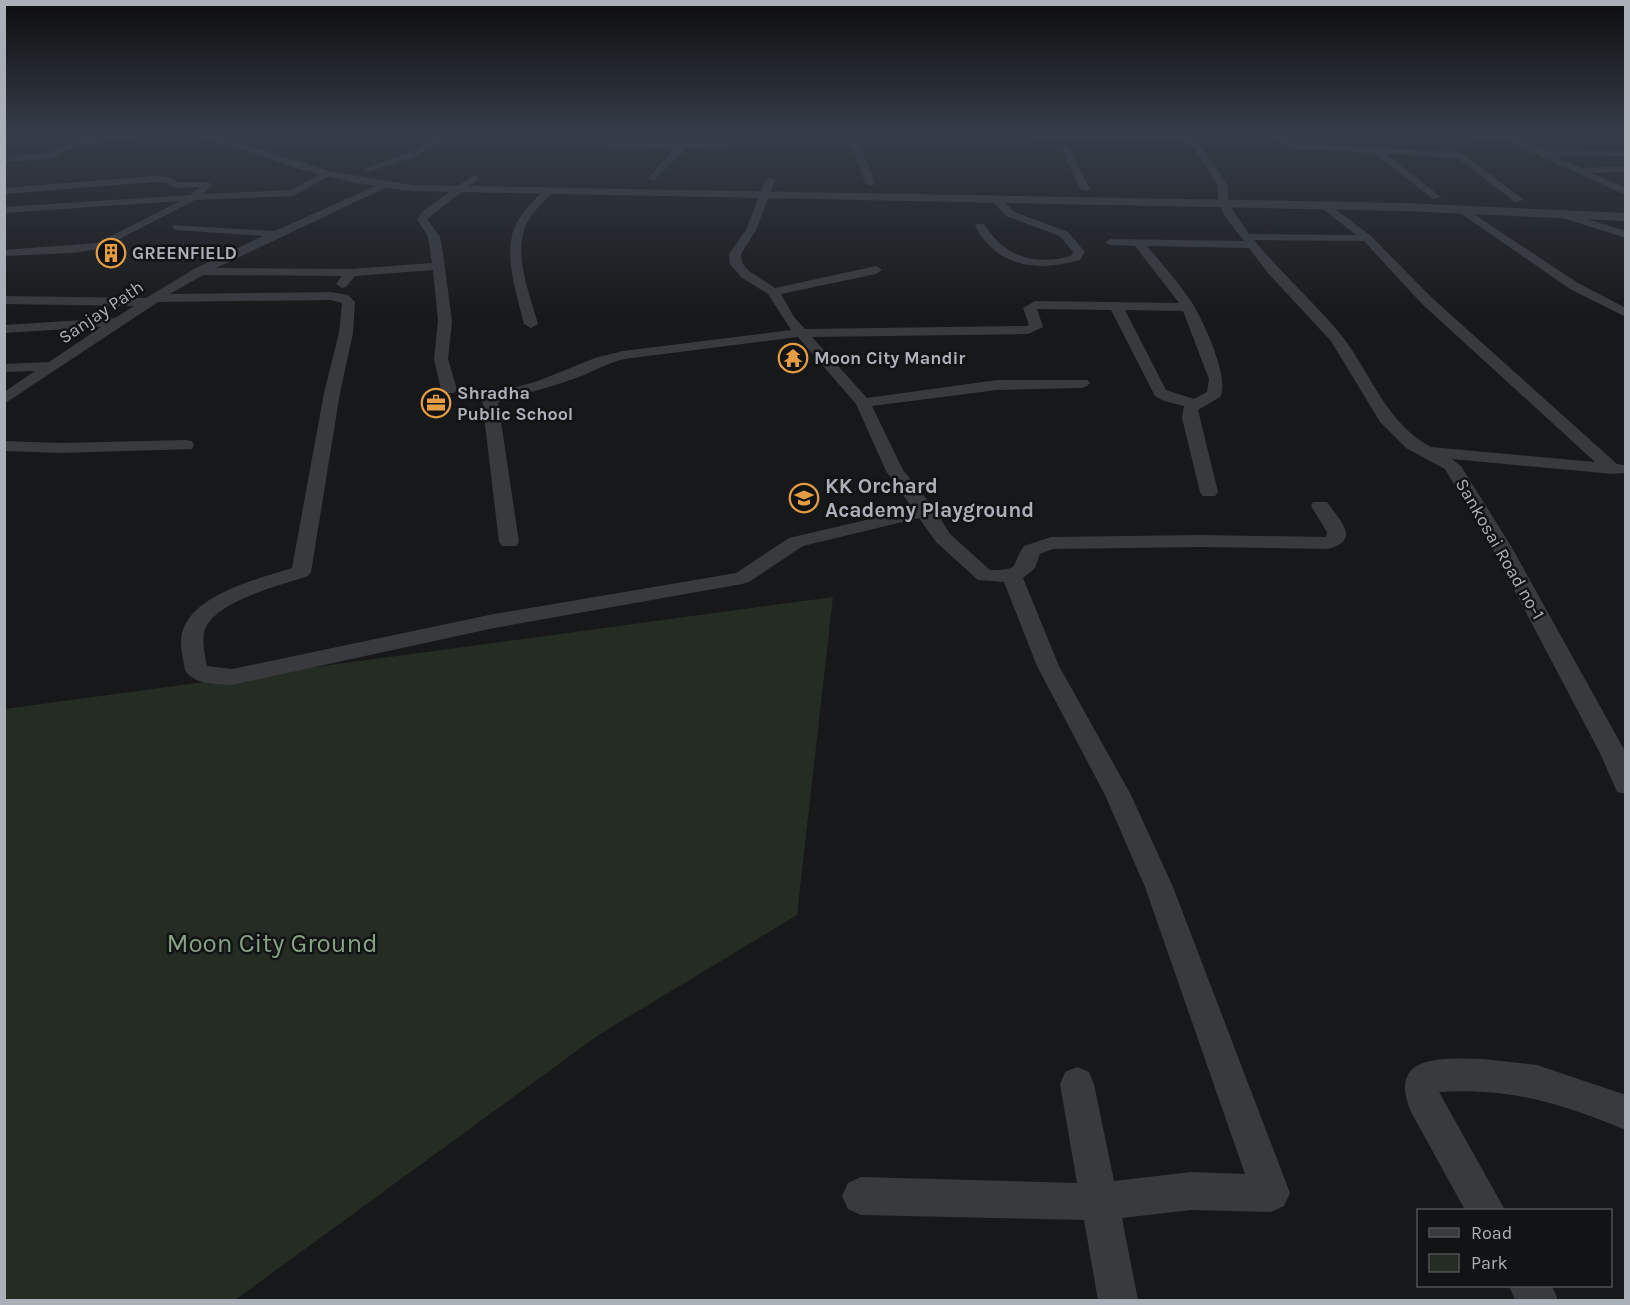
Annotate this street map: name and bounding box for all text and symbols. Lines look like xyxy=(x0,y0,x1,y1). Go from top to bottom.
building icon: GREENFIELD xyxy=(95,237,127,269)
place label: GREENFIELD xyxy=(132,242,237,264)
street label: Sanjay Path xyxy=(54,276,148,348)
temple icon: Moon City Mandir xyxy=(777,342,809,374)
place label: Moon City Mandir xyxy=(814,347,965,369)
place label: Shradha Public School xyxy=(457,382,573,425)
office icon: Shradha Public School xyxy=(420,387,452,419)
place label: KK Orchard Academy Playground xyxy=(825,474,1034,522)
street label: Sankosai Road no-1 xyxy=(1451,475,1549,623)
school or university icon: KK Orchard Academy Playground xyxy=(788,482,820,514)
park label: Moon City Ground xyxy=(166,928,378,959)
legend xyxy=(1417,1209,1612,1287)
text: Road xyxy=(1471,1222,1512,1244)
text: Park xyxy=(1471,1252,1508,1274)

